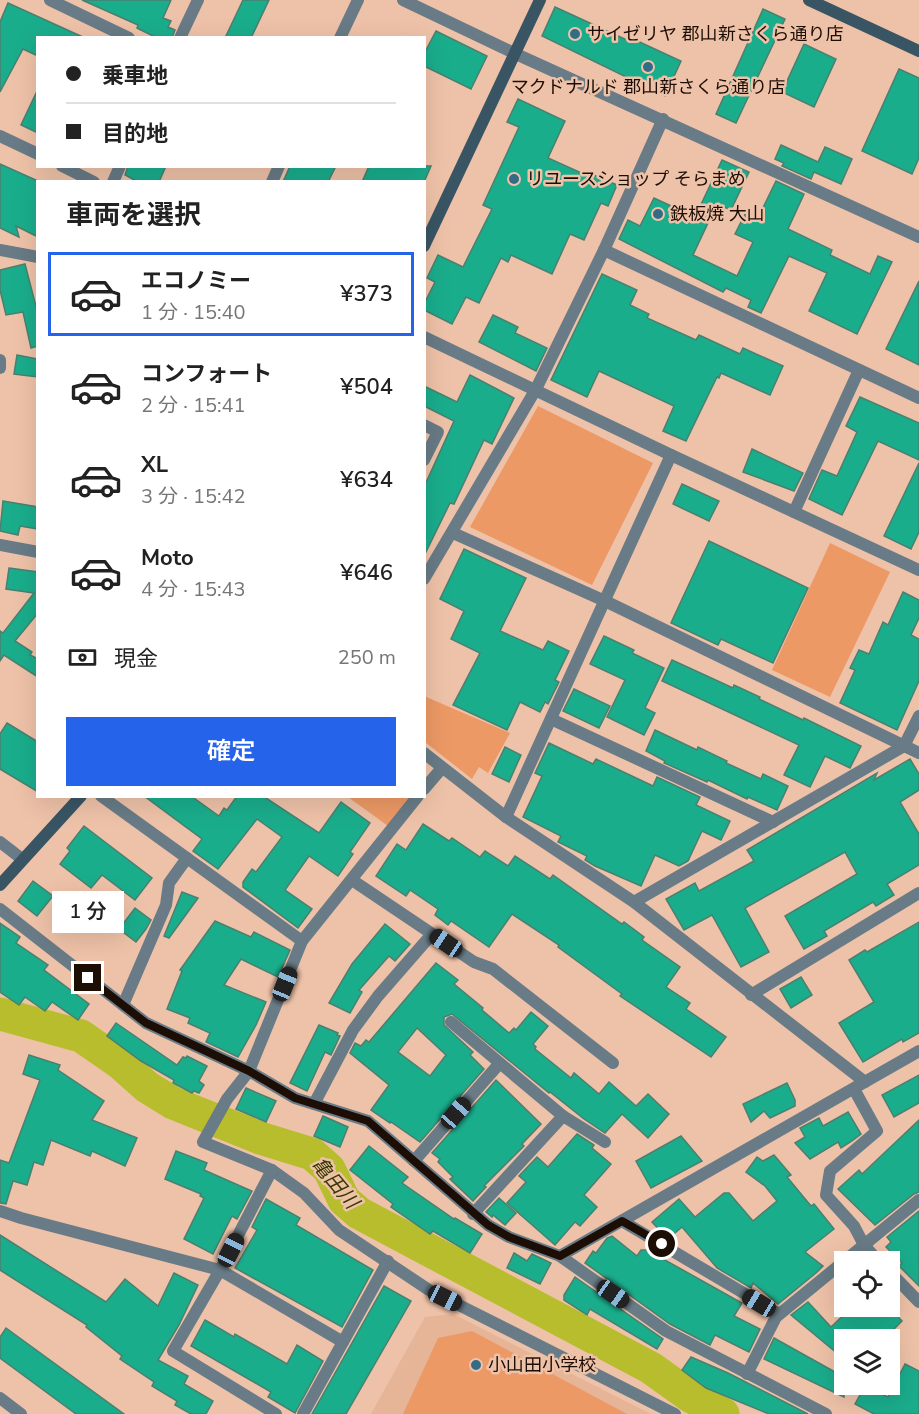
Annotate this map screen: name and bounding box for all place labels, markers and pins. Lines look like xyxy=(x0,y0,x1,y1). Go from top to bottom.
place label: サイゼリヤ 郡山新さくら通り店 xyxy=(587,22,844,46)
marker: サイゼリヤ 郡山新さくら通り店 xyxy=(568,27,582,41)
marker: マクドナルド 郡山新さくら通り店 xyxy=(641,60,655,74)
place label: マクドナルド 郡山新さくら通り店 xyxy=(511,75,785,99)
place label: リユースショップ そらまめ xyxy=(526,167,746,191)
marker: リユースショップ そらまめ xyxy=(507,172,521,186)
place label: 鉄板焼 大山 xyxy=(670,202,765,226)
marker: 鉄板焼 大山 xyxy=(651,207,665,221)
place label: 小山田小学校 xyxy=(488,1353,596,1377)
marker: 小山田小学校 xyxy=(469,1358,483,1372)

